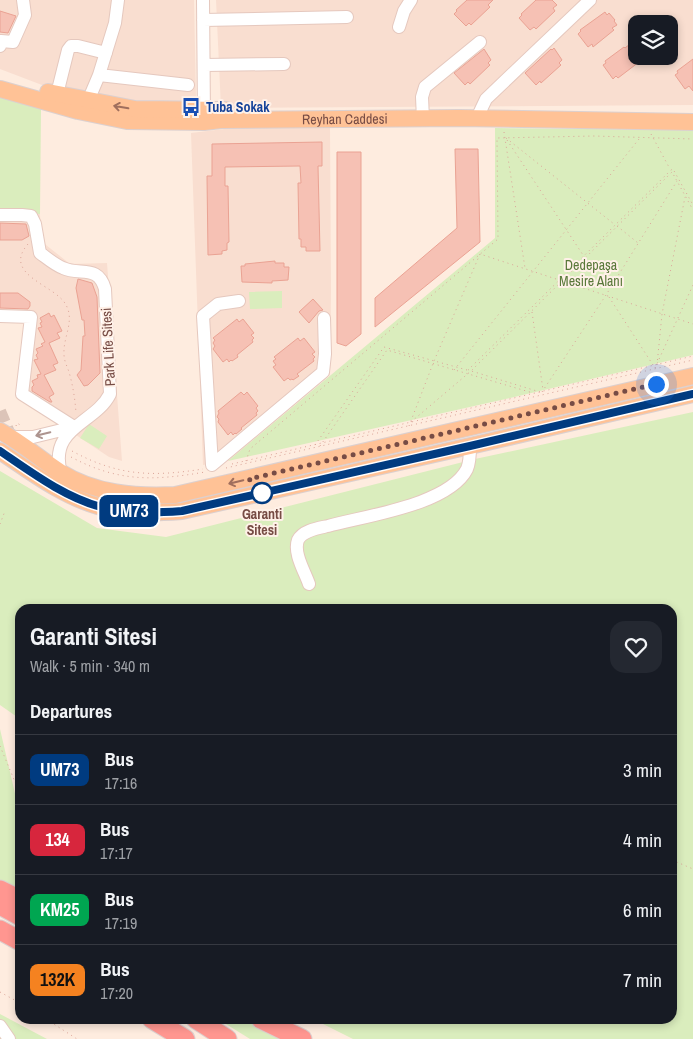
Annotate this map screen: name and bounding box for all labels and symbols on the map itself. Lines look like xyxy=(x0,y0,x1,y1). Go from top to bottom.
bus stop icon: Tuba Sokak xyxy=(180,96,202,118)
place label: Tuba Sokak xyxy=(206,98,270,116)
one-way arrow xyxy=(114,101,130,111)
street label: Reyhan Caddesi xyxy=(302,110,388,128)
park label: Dedepaşa Mesire Alanı xyxy=(559,256,623,290)
street label: Park Life Sitesi xyxy=(97,307,119,387)
your location xyxy=(644,372,669,397)
one-way arrow xyxy=(35,430,51,439)
one-way arrow xyxy=(229,478,245,487)
marker: Garanti Sitesi xyxy=(251,482,273,504)
line badge: UM73 xyxy=(94,495,164,527)
place label: Garanti Sitesi xyxy=(242,505,282,539)

